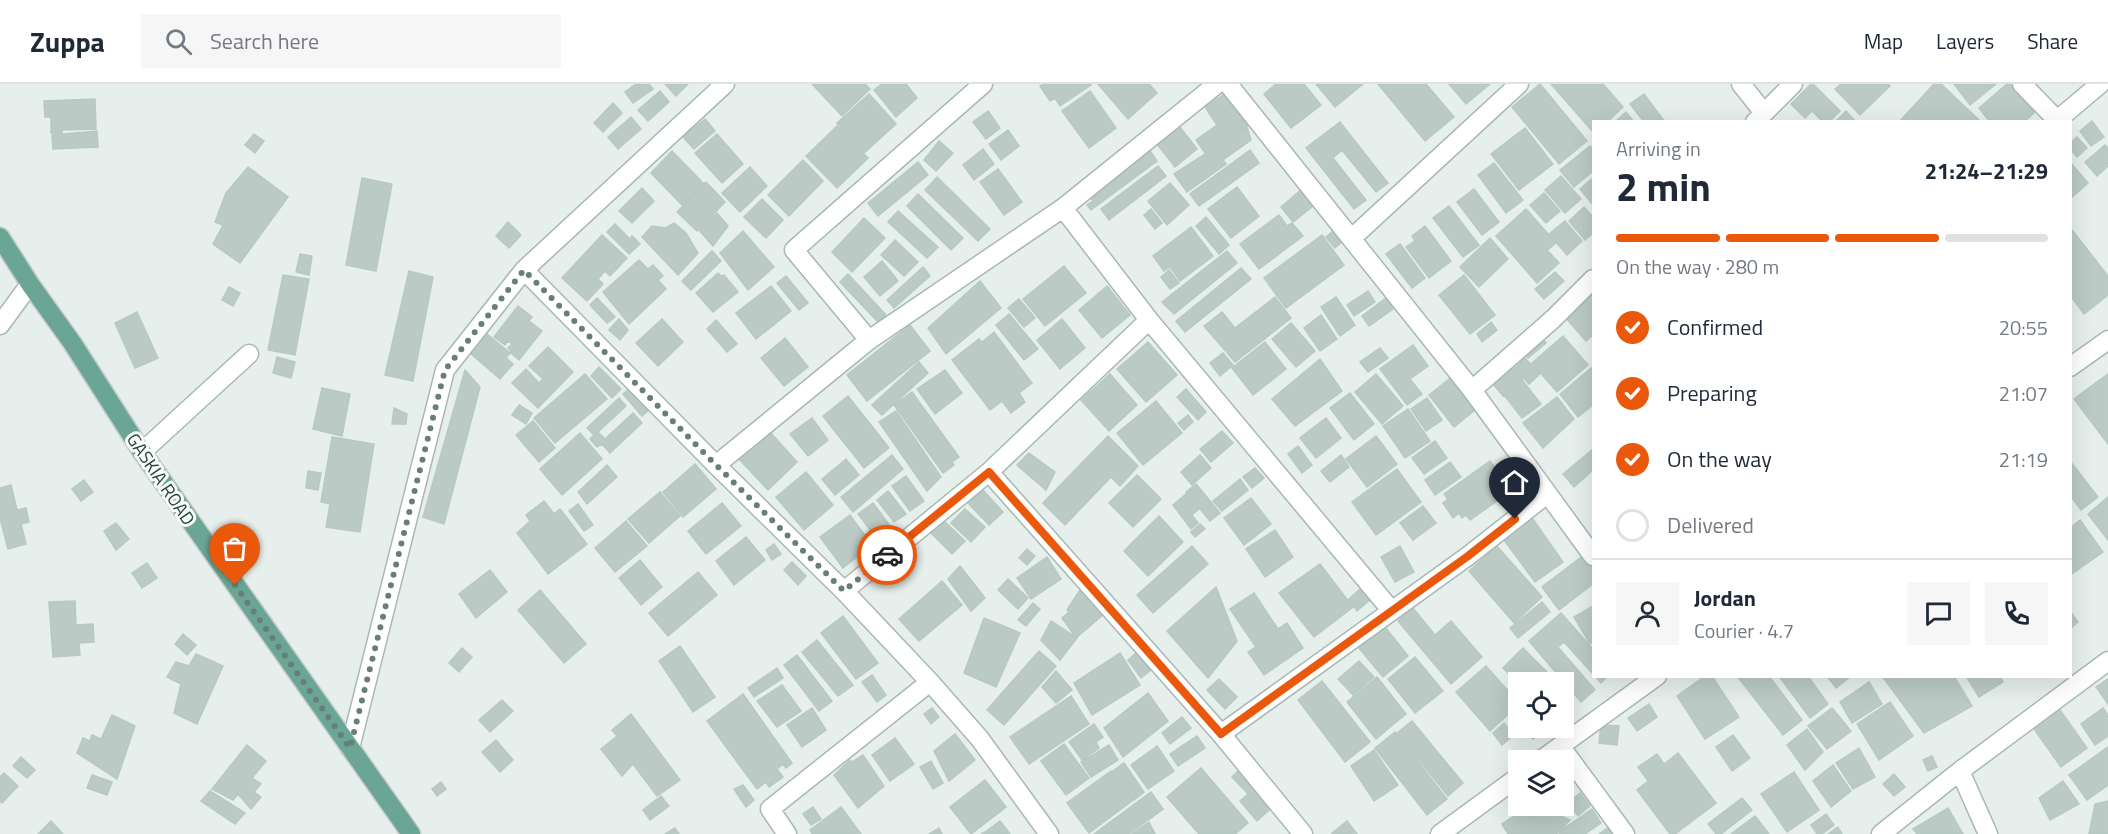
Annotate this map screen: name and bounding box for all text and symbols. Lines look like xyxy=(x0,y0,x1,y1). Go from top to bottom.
search box xyxy=(141,14,561,68)
text: Zuppa xyxy=(30,20,105,63)
text: Search here xyxy=(210,24,319,58)
icon: search xyxy=(162,25,195,58)
text: Map xyxy=(1864,25,1903,57)
text: Layers xyxy=(1936,25,1994,57)
text: Share xyxy=(2027,25,2078,57)
text: Arriving in xyxy=(1616,133,1701,164)
text: 21:24–21:29 xyxy=(1925,154,2048,188)
text: 2 min xyxy=(1616,157,1711,216)
text: On the way · 280 m xyxy=(1616,251,1779,282)
text: Confirmed xyxy=(1667,310,1763,344)
icon: check xyxy=(1616,311,1649,344)
text: 20:55 xyxy=(1999,312,2048,343)
text: Preparing xyxy=(1667,376,1757,410)
icon: check xyxy=(1616,377,1649,410)
text: 21:07 xyxy=(1999,378,2048,409)
street label: GASKIA ROAD xyxy=(120,428,202,530)
text: On the way xyxy=(1667,442,1772,476)
icon: check xyxy=(1616,443,1649,476)
text: 21:19 xyxy=(1999,444,2048,475)
pin xyxy=(1489,457,1540,519)
icon: home xyxy=(1498,466,1531,499)
text: Delivered xyxy=(1667,508,1754,542)
pin xyxy=(209,523,260,585)
courier xyxy=(857,525,917,585)
icon: bag xyxy=(218,532,251,565)
icon: car xyxy=(871,539,904,572)
text: Jordan xyxy=(1694,581,1756,615)
button: person xyxy=(1616,582,1679,645)
button: chat xyxy=(1907,582,1970,645)
button: phone xyxy=(1985,582,2048,645)
text: Courier · 4.7 xyxy=(1694,615,1794,646)
map controls xyxy=(1508,672,1574,816)
button: locate xyxy=(1508,672,1574,738)
button: layers xyxy=(1508,750,1574,816)

